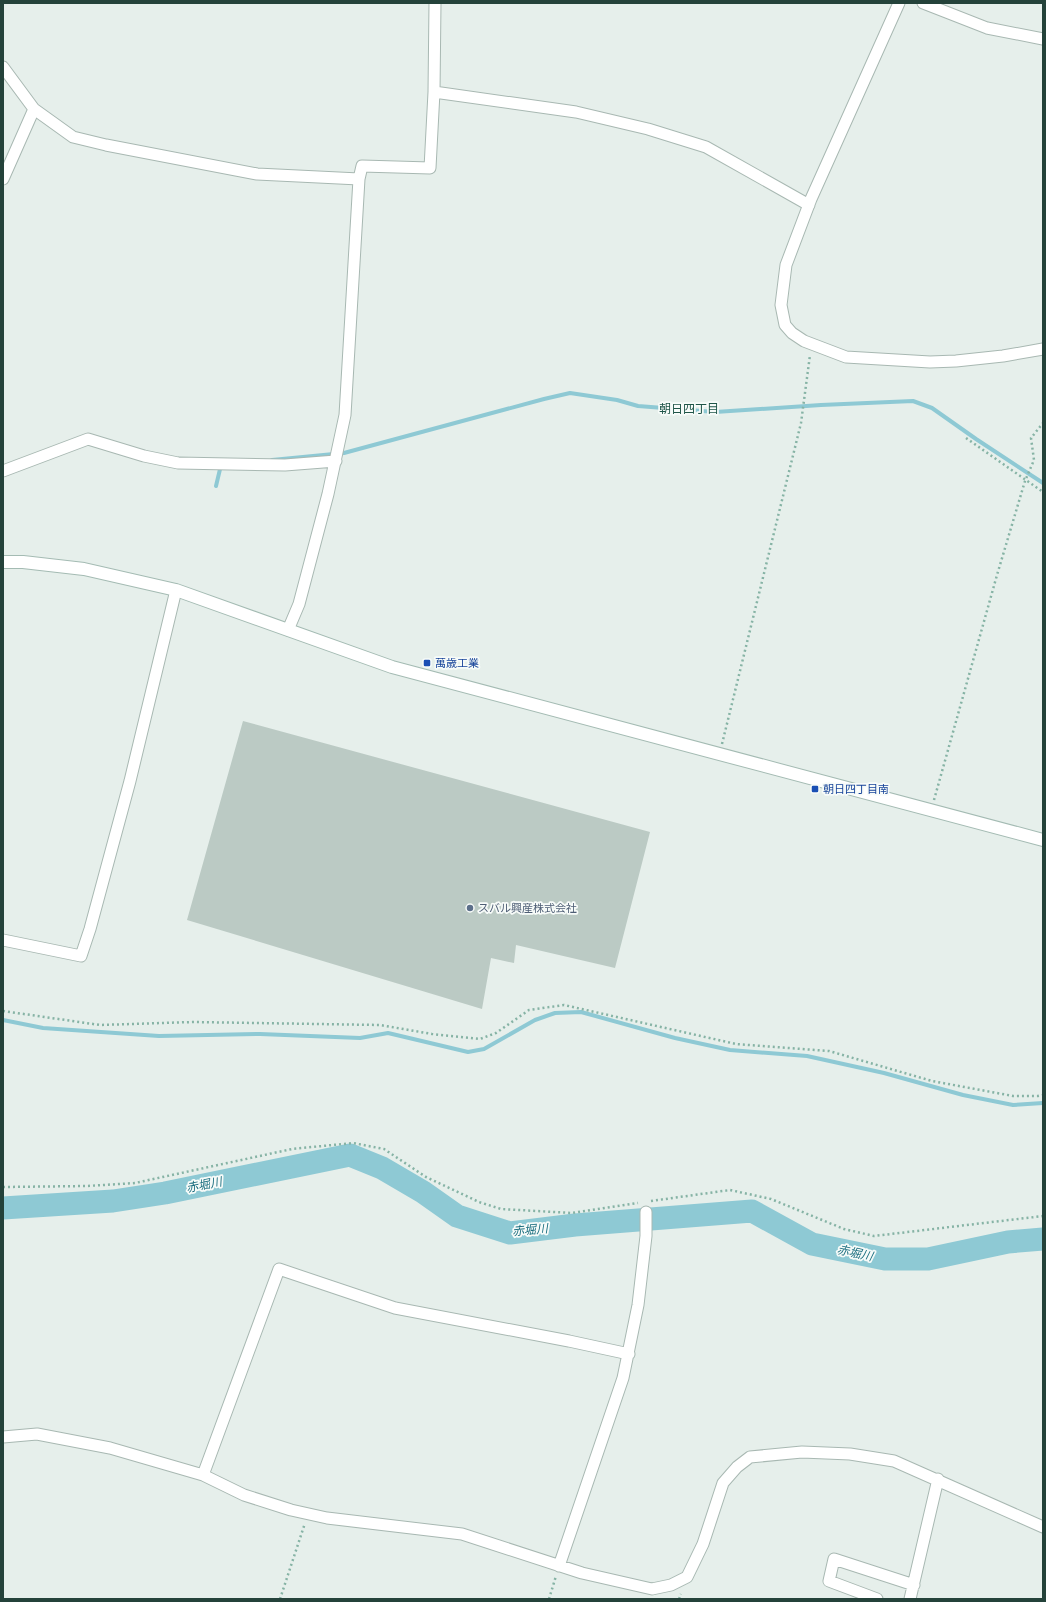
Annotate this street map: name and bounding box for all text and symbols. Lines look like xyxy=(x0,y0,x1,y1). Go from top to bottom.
district label: 朝日四丁目 xyxy=(659,401,719,417)
place label: 萬歳工業 xyxy=(435,656,479,671)
marker: 萬歳工業 xyxy=(422,658,432,668)
place label: 朝日四丁目南 xyxy=(823,782,889,797)
marker: 朝日四丁目南 xyxy=(810,784,820,794)
place label: スバル興産株式会社 xyxy=(478,901,577,916)
marker: スバル興産株式会社 xyxy=(465,903,475,913)
water label: 赤堀川 xyxy=(185,1173,225,1196)
water label: 赤堀川 xyxy=(511,1220,551,1240)
water label: 赤堀川 xyxy=(836,1241,876,1265)

